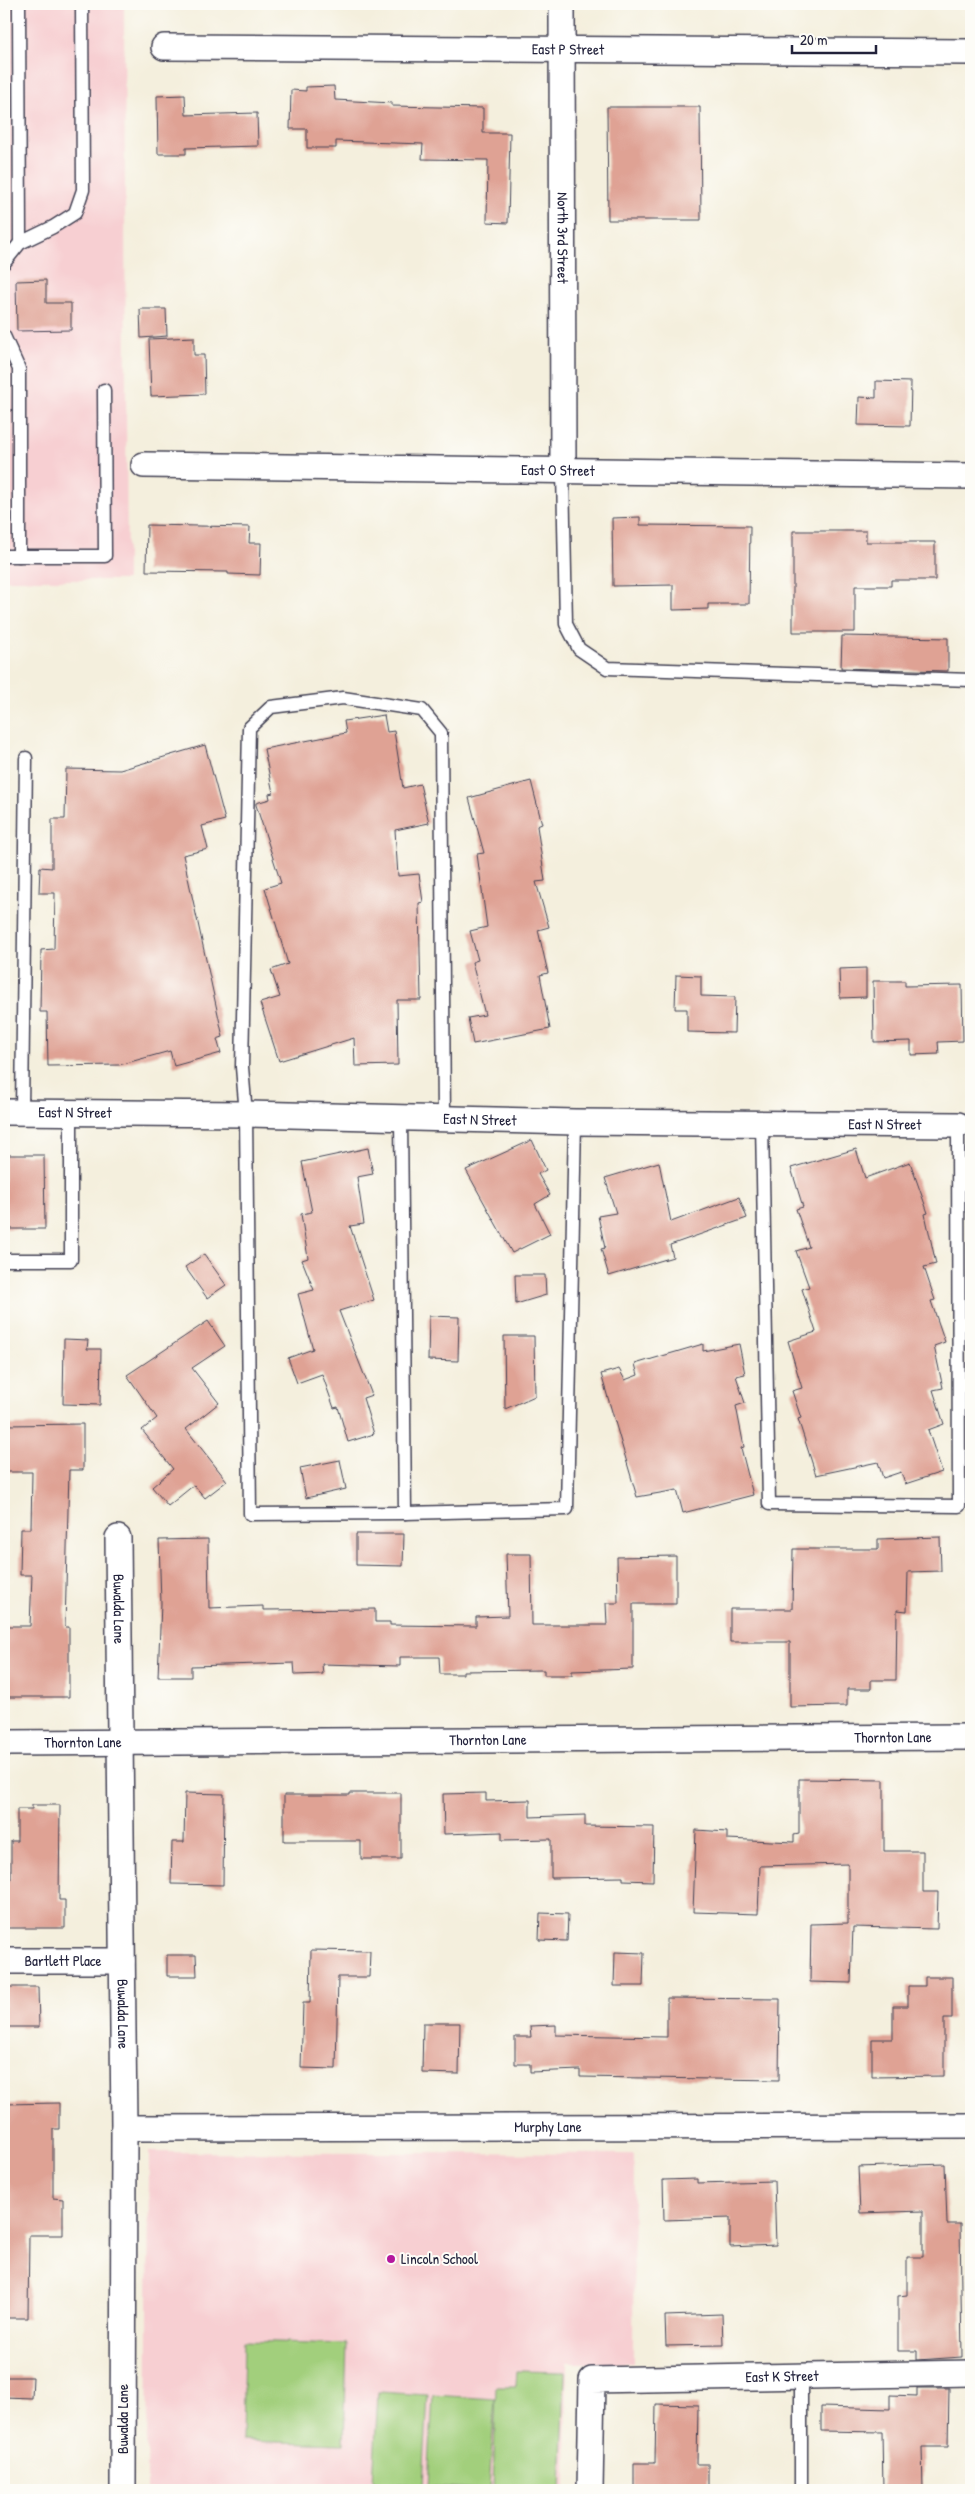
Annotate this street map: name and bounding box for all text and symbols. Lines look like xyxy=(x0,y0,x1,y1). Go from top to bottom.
scale bar xyxy=(792,22,876,54)
text: 20 m xyxy=(800,29,827,50)
street label: East P Street xyxy=(532,38,605,60)
street label: North 3rd Street xyxy=(552,192,574,285)
street label: East O Street xyxy=(521,459,596,481)
street label: East N Street xyxy=(38,1101,113,1123)
street label: East N Street xyxy=(443,1108,518,1131)
street label: East N Street xyxy=(848,1113,922,1135)
street label: Buwalda Lane xyxy=(108,1574,130,1644)
street label: Thornton Lane xyxy=(854,1726,932,1748)
street label: Thornton Lane xyxy=(449,1729,527,1750)
street label: Thornton Lane xyxy=(44,1731,122,1753)
street label: Bartlett Place xyxy=(24,1950,102,1971)
street label: Buwalda Lane xyxy=(112,1979,134,2049)
street label: Murphy Lane xyxy=(514,2116,582,2137)
place label: Lincoln School xyxy=(401,2248,478,2269)
marker: Lincoln School xyxy=(385,2253,397,2265)
street label: East K Street xyxy=(745,2365,820,2387)
street label: Buwalda Lane xyxy=(112,2384,133,2454)

